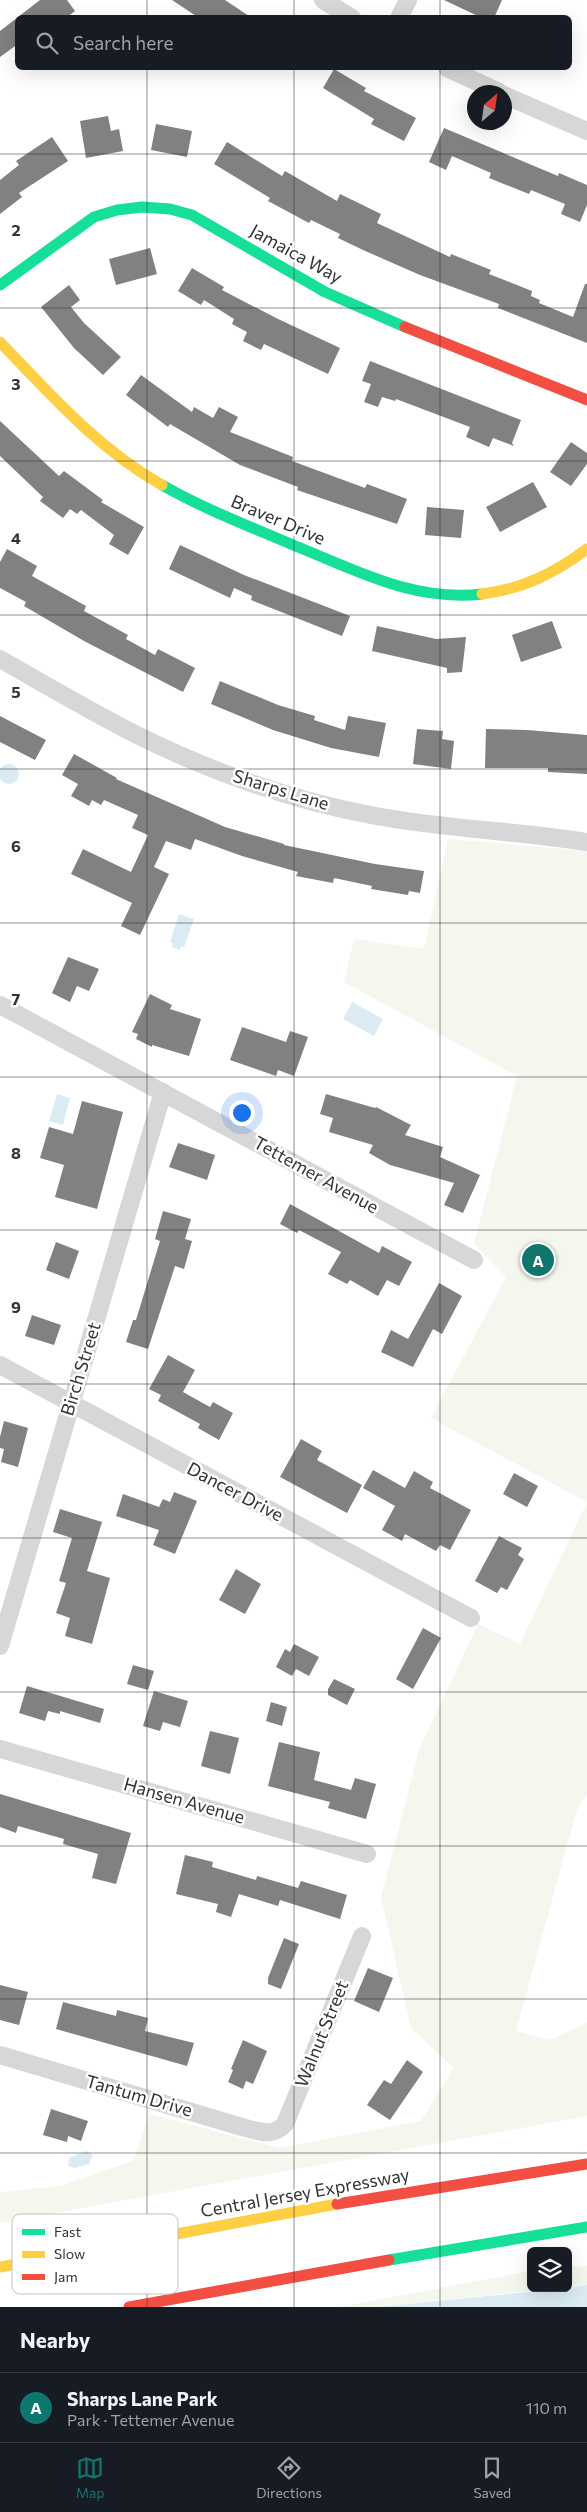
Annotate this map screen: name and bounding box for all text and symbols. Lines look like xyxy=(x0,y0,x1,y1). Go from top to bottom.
search box xyxy=(15,15,572,70)
icon: search xyxy=(33,29,61,57)
text: Search here xyxy=(73,31,173,54)
north arrow xyxy=(467,85,512,130)
street label: Jamaica Way xyxy=(246,219,346,287)
text: 2 xyxy=(11,220,21,239)
text: 3 xyxy=(11,374,21,393)
street label: Braver Drive xyxy=(228,489,329,549)
text: 4 xyxy=(11,528,21,547)
text: 5 xyxy=(11,682,21,701)
street label: Sharps Lane xyxy=(231,764,332,814)
text: 6 xyxy=(11,836,21,855)
text: 7 xyxy=(12,989,21,1008)
your location xyxy=(229,1100,255,1126)
street label: Tettemer Avenue xyxy=(250,1131,383,1218)
text: 8 xyxy=(11,1143,21,1162)
pin: A xyxy=(522,1241,554,1279)
text: 9 xyxy=(11,1297,21,1316)
street label: Birch Street xyxy=(55,1319,105,1418)
street label: Dancer Drive xyxy=(184,1457,287,1526)
street label: Hansen Avenue xyxy=(121,1772,247,1828)
street label: Walnut Street xyxy=(290,1977,353,2090)
street label: Tantum Drive xyxy=(83,2069,195,2121)
street label: Central Jersey Expressway xyxy=(199,2163,411,2221)
legend xyxy=(12,2214,178,2294)
text: Fast xyxy=(54,2223,81,2240)
text: Slow xyxy=(54,2245,85,2262)
map controls xyxy=(527,2247,572,2292)
button: layers xyxy=(527,2247,572,2292)
text: Jam xyxy=(54,2268,78,2285)
text: Nearby xyxy=(20,2327,90,2352)
text: Sharps Lane Park xyxy=(67,2387,218,2410)
text: A xyxy=(30,2398,42,2417)
text: 110 m xyxy=(526,2398,567,2417)
text: Park · Tettemer Avenue xyxy=(67,2410,234,2429)
tab: Map xyxy=(76,2454,105,2501)
tab: Directions xyxy=(256,2454,322,2501)
tab: Saved xyxy=(473,2454,511,2501)

